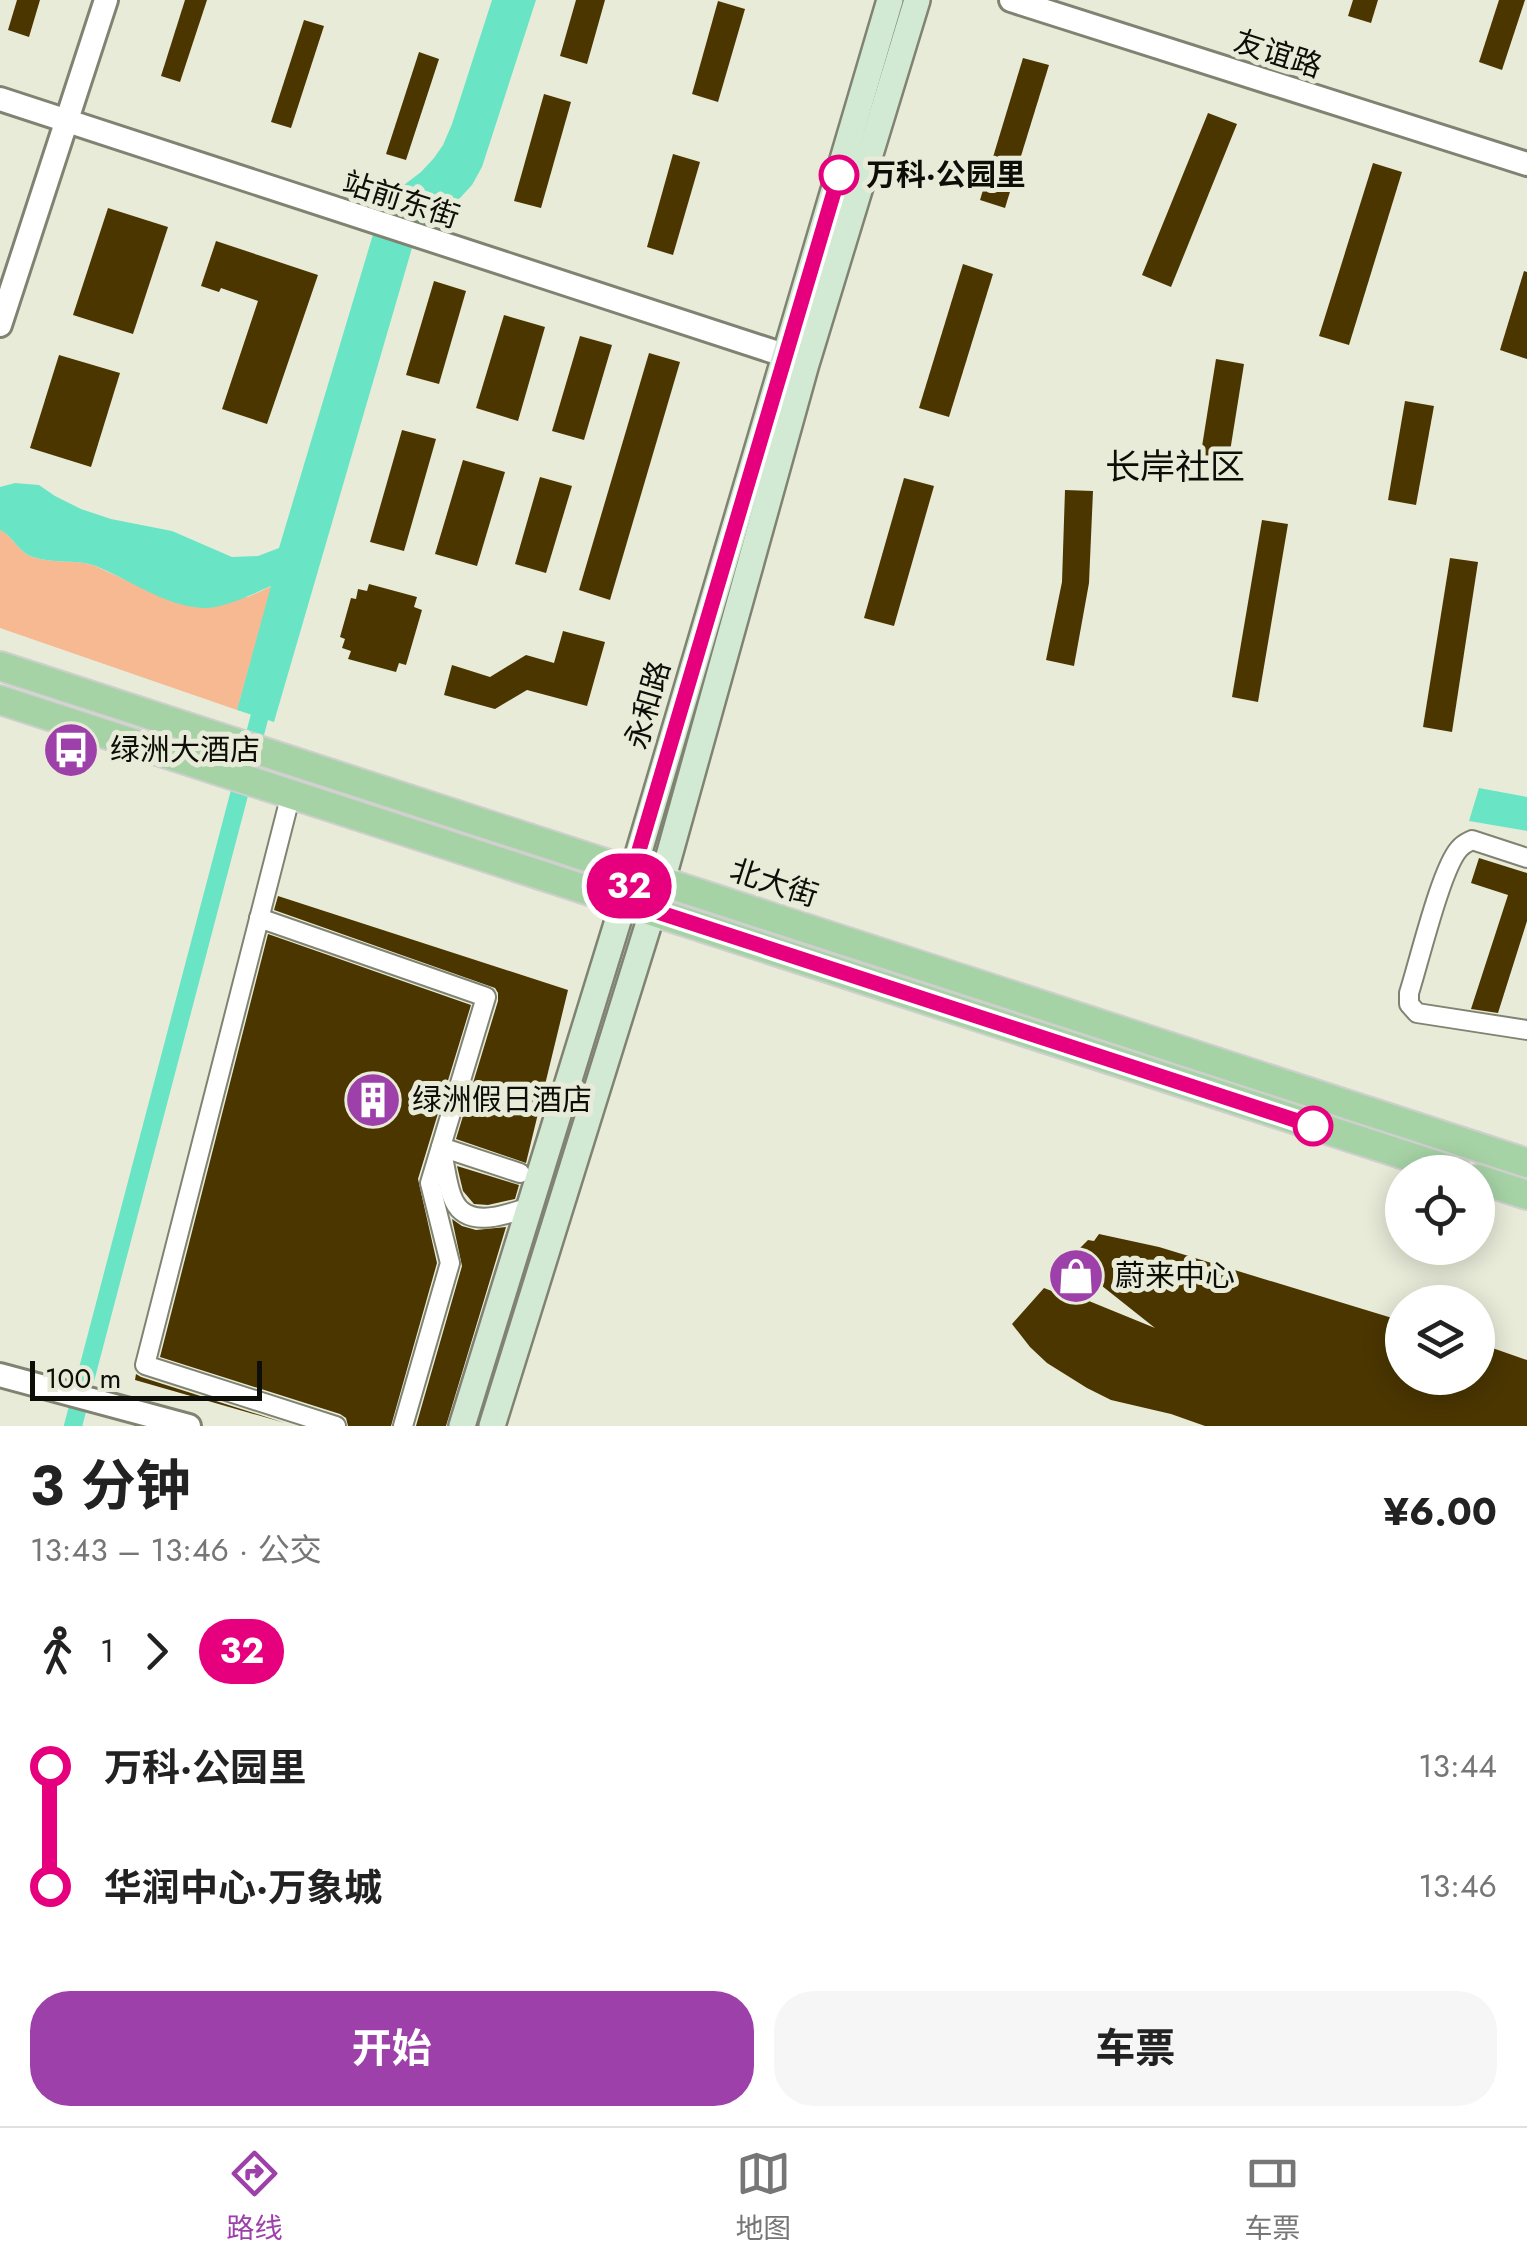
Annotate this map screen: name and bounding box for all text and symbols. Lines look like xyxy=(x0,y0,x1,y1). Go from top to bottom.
street label: 友谊路 xyxy=(1229,19,1328,88)
place label: 万科·公园里 xyxy=(866,153,1026,196)
marker: 万科·公园里 xyxy=(820,156,858,194)
street label: 站前东街 xyxy=(337,161,465,239)
district label: 长岸社区 xyxy=(1105,442,1245,492)
street label: 永和路 xyxy=(614,656,681,754)
bus stop icon: 绿洲大酒店 xyxy=(41,720,101,780)
place label: 绿洲大酒店 xyxy=(110,728,260,771)
street label: 北大街 xyxy=(725,848,824,917)
line badge: 32 xyxy=(584,854,674,918)
text: 32 xyxy=(607,861,651,911)
building icon: 绿洲假日酒店 xyxy=(343,1070,403,1130)
place label: 绿洲假日酒店 xyxy=(412,1078,592,1121)
unlabelled marker xyxy=(1294,1107,1332,1145)
map controls xyxy=(1385,1155,1495,1395)
button: locate xyxy=(1385,1155,1495,1265)
shop icon: 蔚来中心 xyxy=(1046,1246,1106,1306)
place label: 蔚来中心 xyxy=(1115,1254,1235,1297)
button: layers xyxy=(1385,1285,1495,1395)
scale bar xyxy=(30,1356,262,1400)
text: 100 m xyxy=(45,1358,121,1399)
text: 3 分钟 xyxy=(30,1446,191,1526)
text: ¥6.00 xyxy=(1384,1484,1497,1539)
text: 13:43 – 13:46 · 公交 xyxy=(30,1527,322,1573)
icon: walk xyxy=(30,1624,85,1679)
icon: forward xyxy=(129,1624,184,1679)
text: 32 xyxy=(219,1626,264,1676)
text: 1 xyxy=(100,1628,114,1674)
text: 万科·公园里 xyxy=(104,1740,306,1795)
text: 13:44 xyxy=(1418,1743,1497,1789)
text: 华润中心·万象城 xyxy=(104,1860,382,1915)
text: 13:46 xyxy=(1418,1863,1497,1909)
button: 开始 xyxy=(30,1991,754,2106)
button: 车票 xyxy=(774,1991,1497,2106)
tab: 路线 xyxy=(226,2146,283,2249)
tab: 地图 xyxy=(735,2146,792,2249)
tab: 车票 xyxy=(1244,2146,1301,2249)

